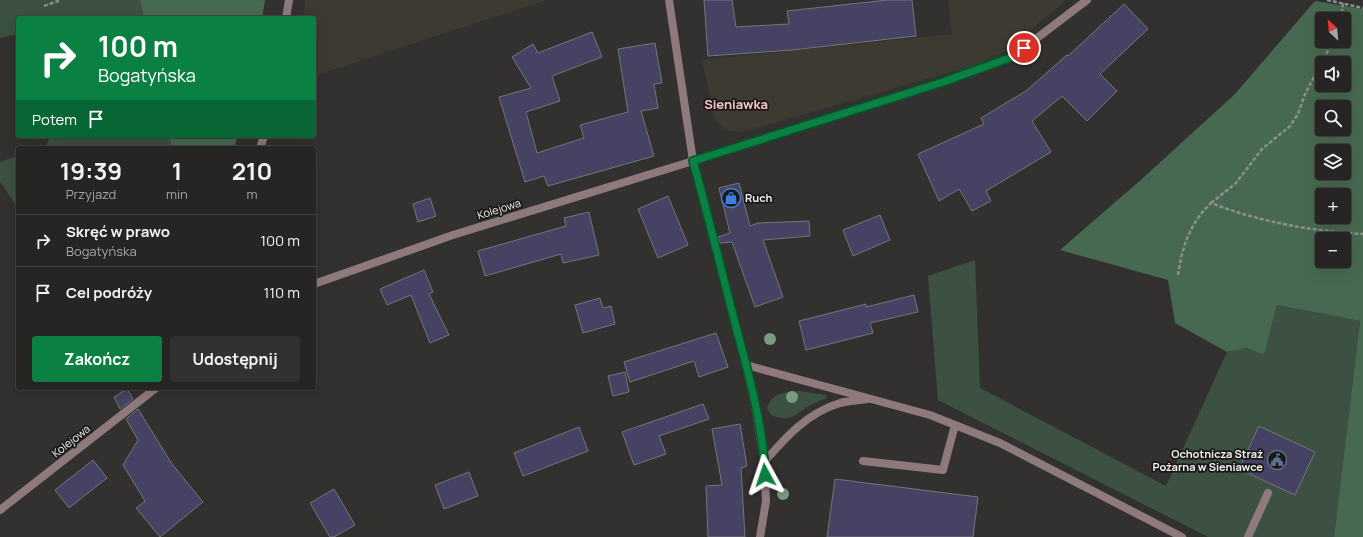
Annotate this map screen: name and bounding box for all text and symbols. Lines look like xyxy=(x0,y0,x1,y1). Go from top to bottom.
north arrow xyxy=(1315,12,1351,48)
map controls xyxy=(1315,12,1351,268)
text: 100 m xyxy=(98,27,178,65)
pin xyxy=(1007,31,1041,65)
icon: right xyxy=(32,32,84,84)
icon: arrive xyxy=(1013,37,1035,59)
button: sound xyxy=(1315,56,1351,92)
text: Bogatyńska xyxy=(98,63,196,87)
district label: Sieniawka xyxy=(704,95,768,113)
button: search xyxy=(1315,100,1351,136)
icon: arrive xyxy=(85,108,107,130)
text: Potem xyxy=(32,109,77,130)
button: layers xyxy=(1315,144,1351,180)
text: 19:39 xyxy=(60,154,122,187)
text: 1 xyxy=(172,154,182,187)
text: 210 xyxy=(232,154,272,187)
text: Przyjazd xyxy=(66,185,116,203)
text: min xyxy=(166,185,188,203)
text: m xyxy=(246,185,257,203)
shop icon: Ruch xyxy=(720,187,742,209)
button: + xyxy=(1315,188,1351,224)
place label: Ruch xyxy=(745,190,772,205)
street label: Kolejowa xyxy=(475,195,522,222)
text: Skręć w prawo xyxy=(66,221,170,242)
icon: right xyxy=(32,230,54,252)
text: 100 m xyxy=(260,230,300,251)
button: − xyxy=(1315,232,1351,268)
text: Bogatyńska xyxy=(66,242,137,260)
icon: arrive xyxy=(32,282,54,304)
text: Cel podróży xyxy=(66,282,152,303)
text: 110 m xyxy=(263,282,300,303)
button: Zakończ xyxy=(32,336,162,382)
button: Udostępnij xyxy=(170,336,300,382)
street label: Kolejowa xyxy=(48,421,93,460)
place label: Ochotnicza Straż Pożarna w Sieniawce xyxy=(1153,446,1263,474)
public building icon: Ochotnicza Straż Pożarna w Sieniawce xyxy=(1266,449,1288,471)
position arrow xyxy=(744,454,786,496)

